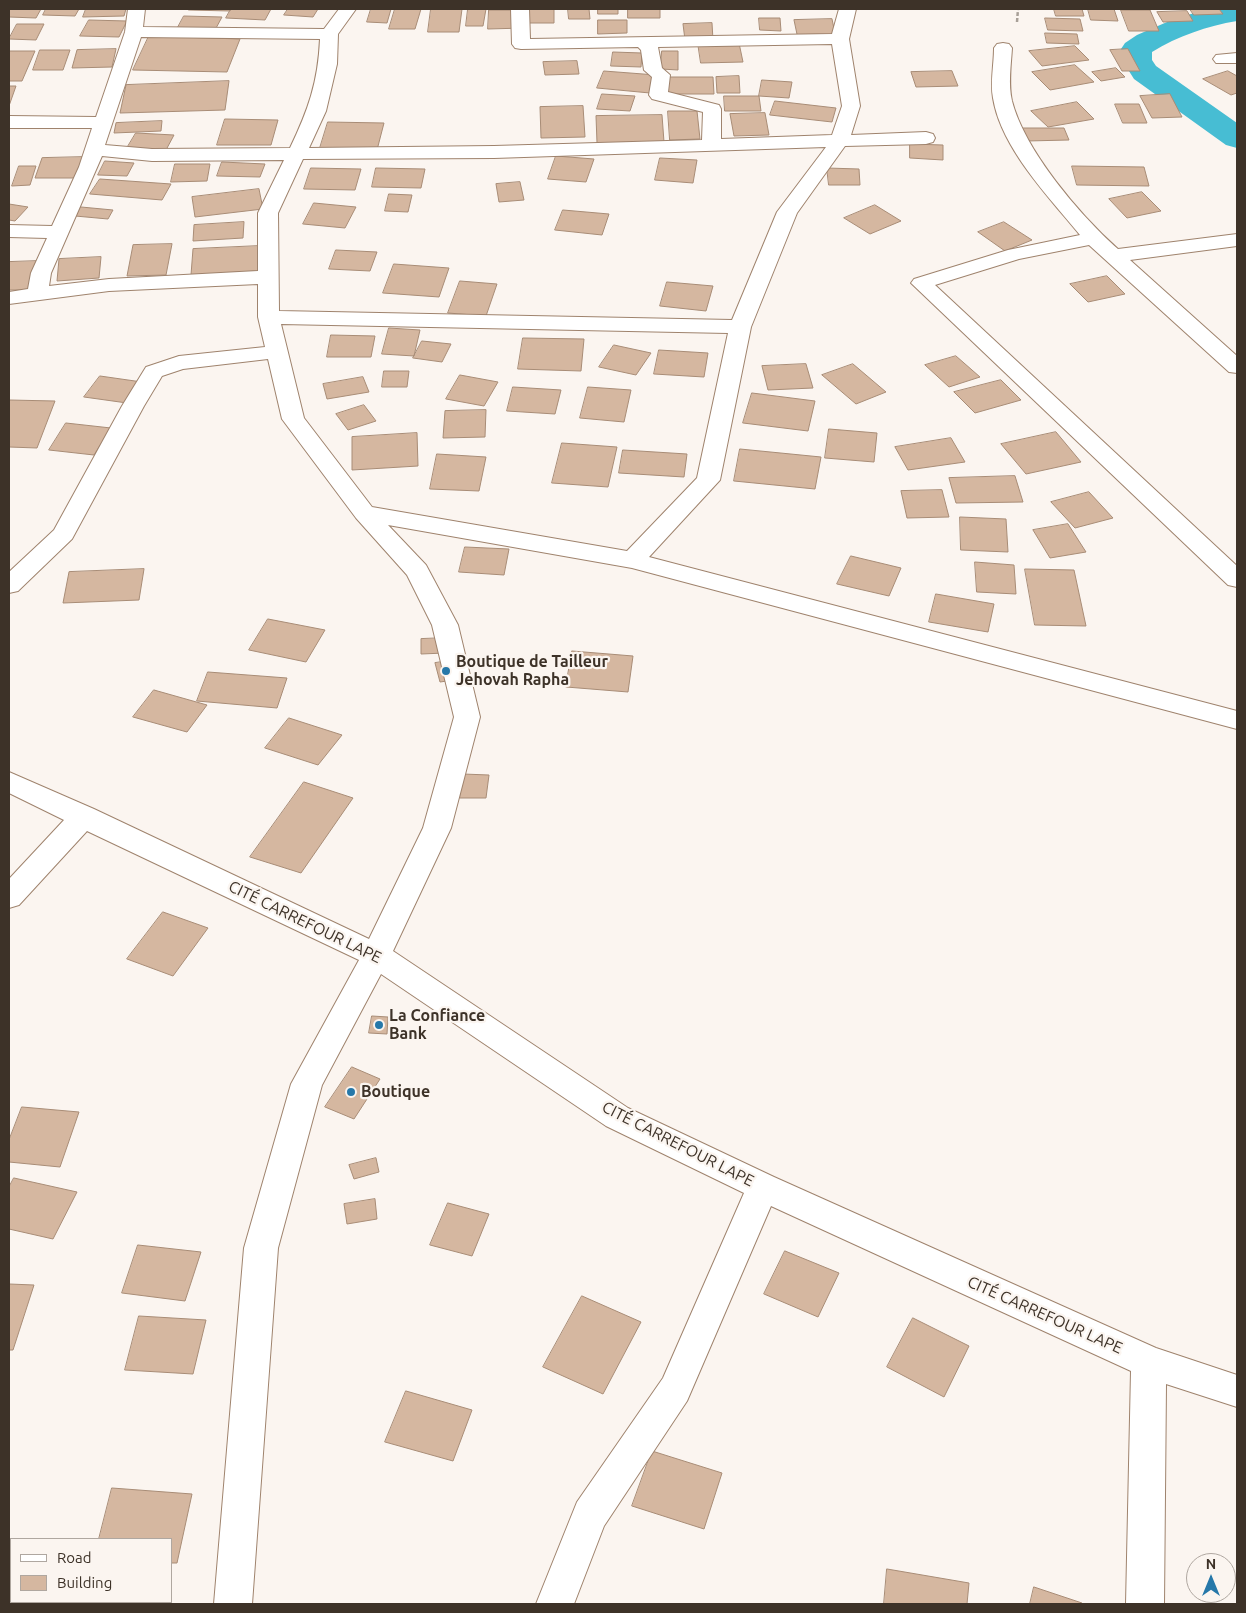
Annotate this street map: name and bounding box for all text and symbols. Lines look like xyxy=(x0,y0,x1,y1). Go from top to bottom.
place label: Boutique de Tailleur Jehovah Rapha xyxy=(456,652,608,690)
marker: Boutique de Tailleur Jehovah Rapha xyxy=(440,665,452,677)
street label: CITÉ CARREFOUR LAPE xyxy=(225,877,385,967)
place label: La Confiance Bank xyxy=(389,1006,485,1044)
marker: La Confiance Bank xyxy=(373,1019,385,1031)
place label: Boutique xyxy=(361,1082,430,1102)
marker: Boutique xyxy=(345,1086,357,1098)
street label: CITÉ CARREFOUR LAPE xyxy=(599,1097,757,1191)
street label: CITÉ CARREFOUR LAPE xyxy=(964,1272,1126,1358)
legend xyxy=(10,1538,172,1603)
text: Road xyxy=(57,1549,92,1566)
north arrow xyxy=(1186,1553,1236,1603)
text: N xyxy=(1206,1556,1216,1572)
text: Building xyxy=(57,1574,112,1591)

